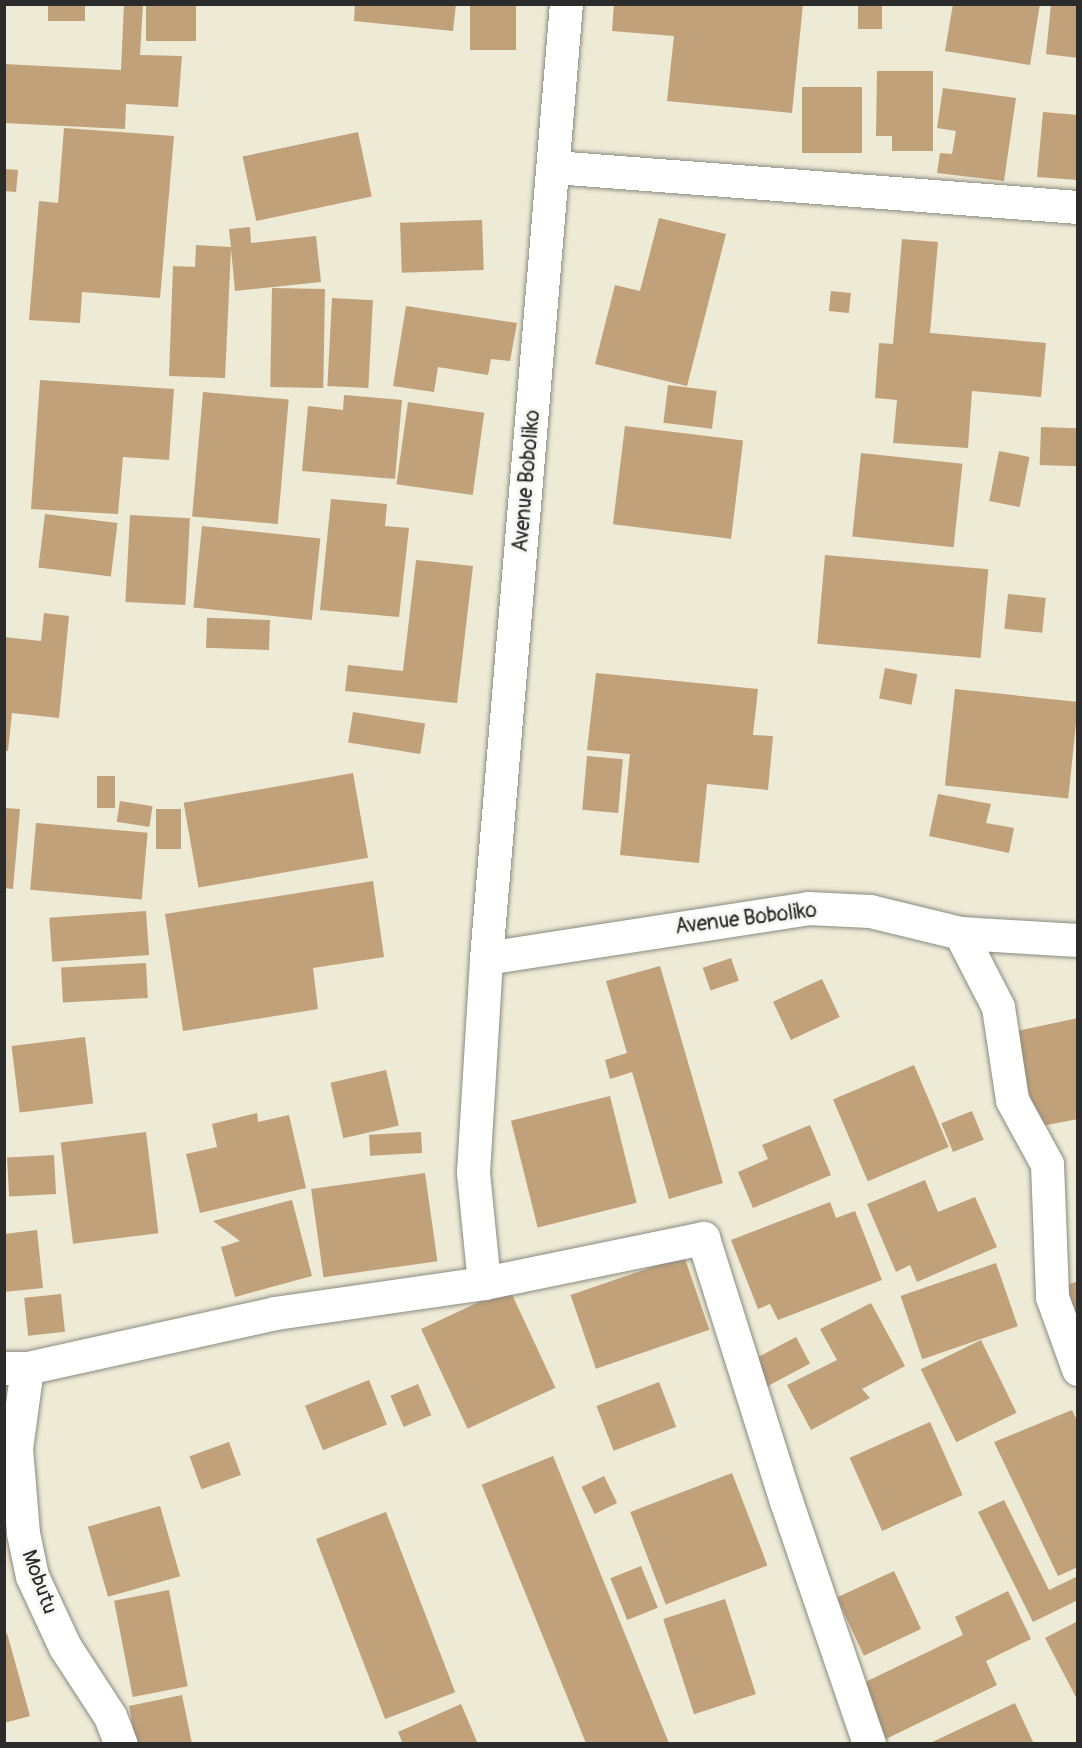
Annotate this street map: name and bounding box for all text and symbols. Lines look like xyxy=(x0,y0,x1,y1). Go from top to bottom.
street label: Avenue Boboliko xyxy=(508,409,546,553)
street label: Avenue Boboliko xyxy=(674,898,818,940)
street label: Mobutu xyxy=(16,1547,62,1617)

